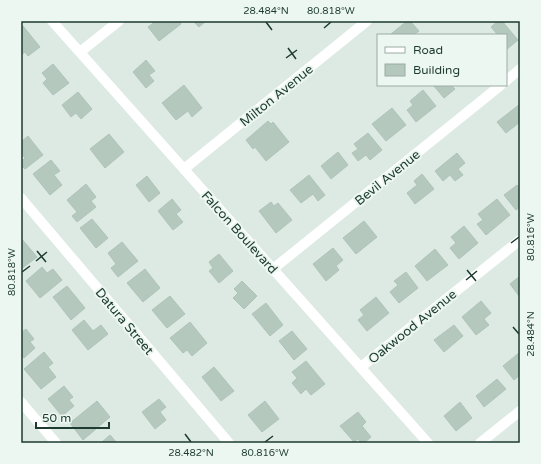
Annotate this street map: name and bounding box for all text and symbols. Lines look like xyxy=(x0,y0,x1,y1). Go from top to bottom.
text: 28.484°N xyxy=(243,5,289,17)
text: 80.818°W xyxy=(307,5,355,17)
legend xyxy=(377,34,507,86)
text: Road xyxy=(413,43,443,57)
street label: Milton Avenue xyxy=(237,61,316,130)
text: Building xyxy=(413,63,460,77)
street label: Bevil Avenue xyxy=(352,147,424,209)
street label: Falcon Boulevard xyxy=(198,188,281,277)
text: 80.816°W xyxy=(525,213,537,261)
text: 80.818°W xyxy=(6,248,18,296)
street label: Datura Street xyxy=(92,285,157,358)
street label: Oakwood Avenue xyxy=(365,286,460,367)
text: 28.484°N xyxy=(525,311,537,357)
scale bar xyxy=(36,404,109,430)
text: 50 m xyxy=(42,411,71,425)
text: 28.482°N xyxy=(168,447,214,459)
text: 80.816°W xyxy=(241,447,289,459)

